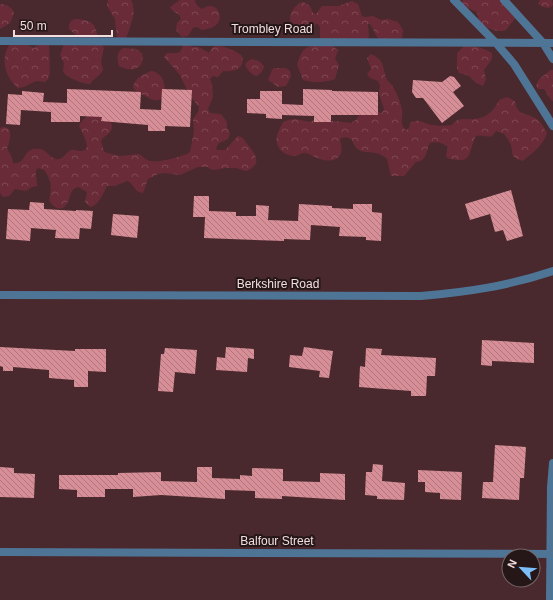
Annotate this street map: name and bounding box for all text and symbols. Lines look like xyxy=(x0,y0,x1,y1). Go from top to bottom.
scale bar xyxy=(14,12,112,38)
text: 50 m xyxy=(20,19,47,33)
street label: Trombley Road xyxy=(231,22,313,36)
street label: Berkshire Road xyxy=(237,277,319,291)
street label: Balfour Street xyxy=(240,534,314,548)
north arrow xyxy=(501,548,541,588)
text: N xyxy=(505,557,519,570)

